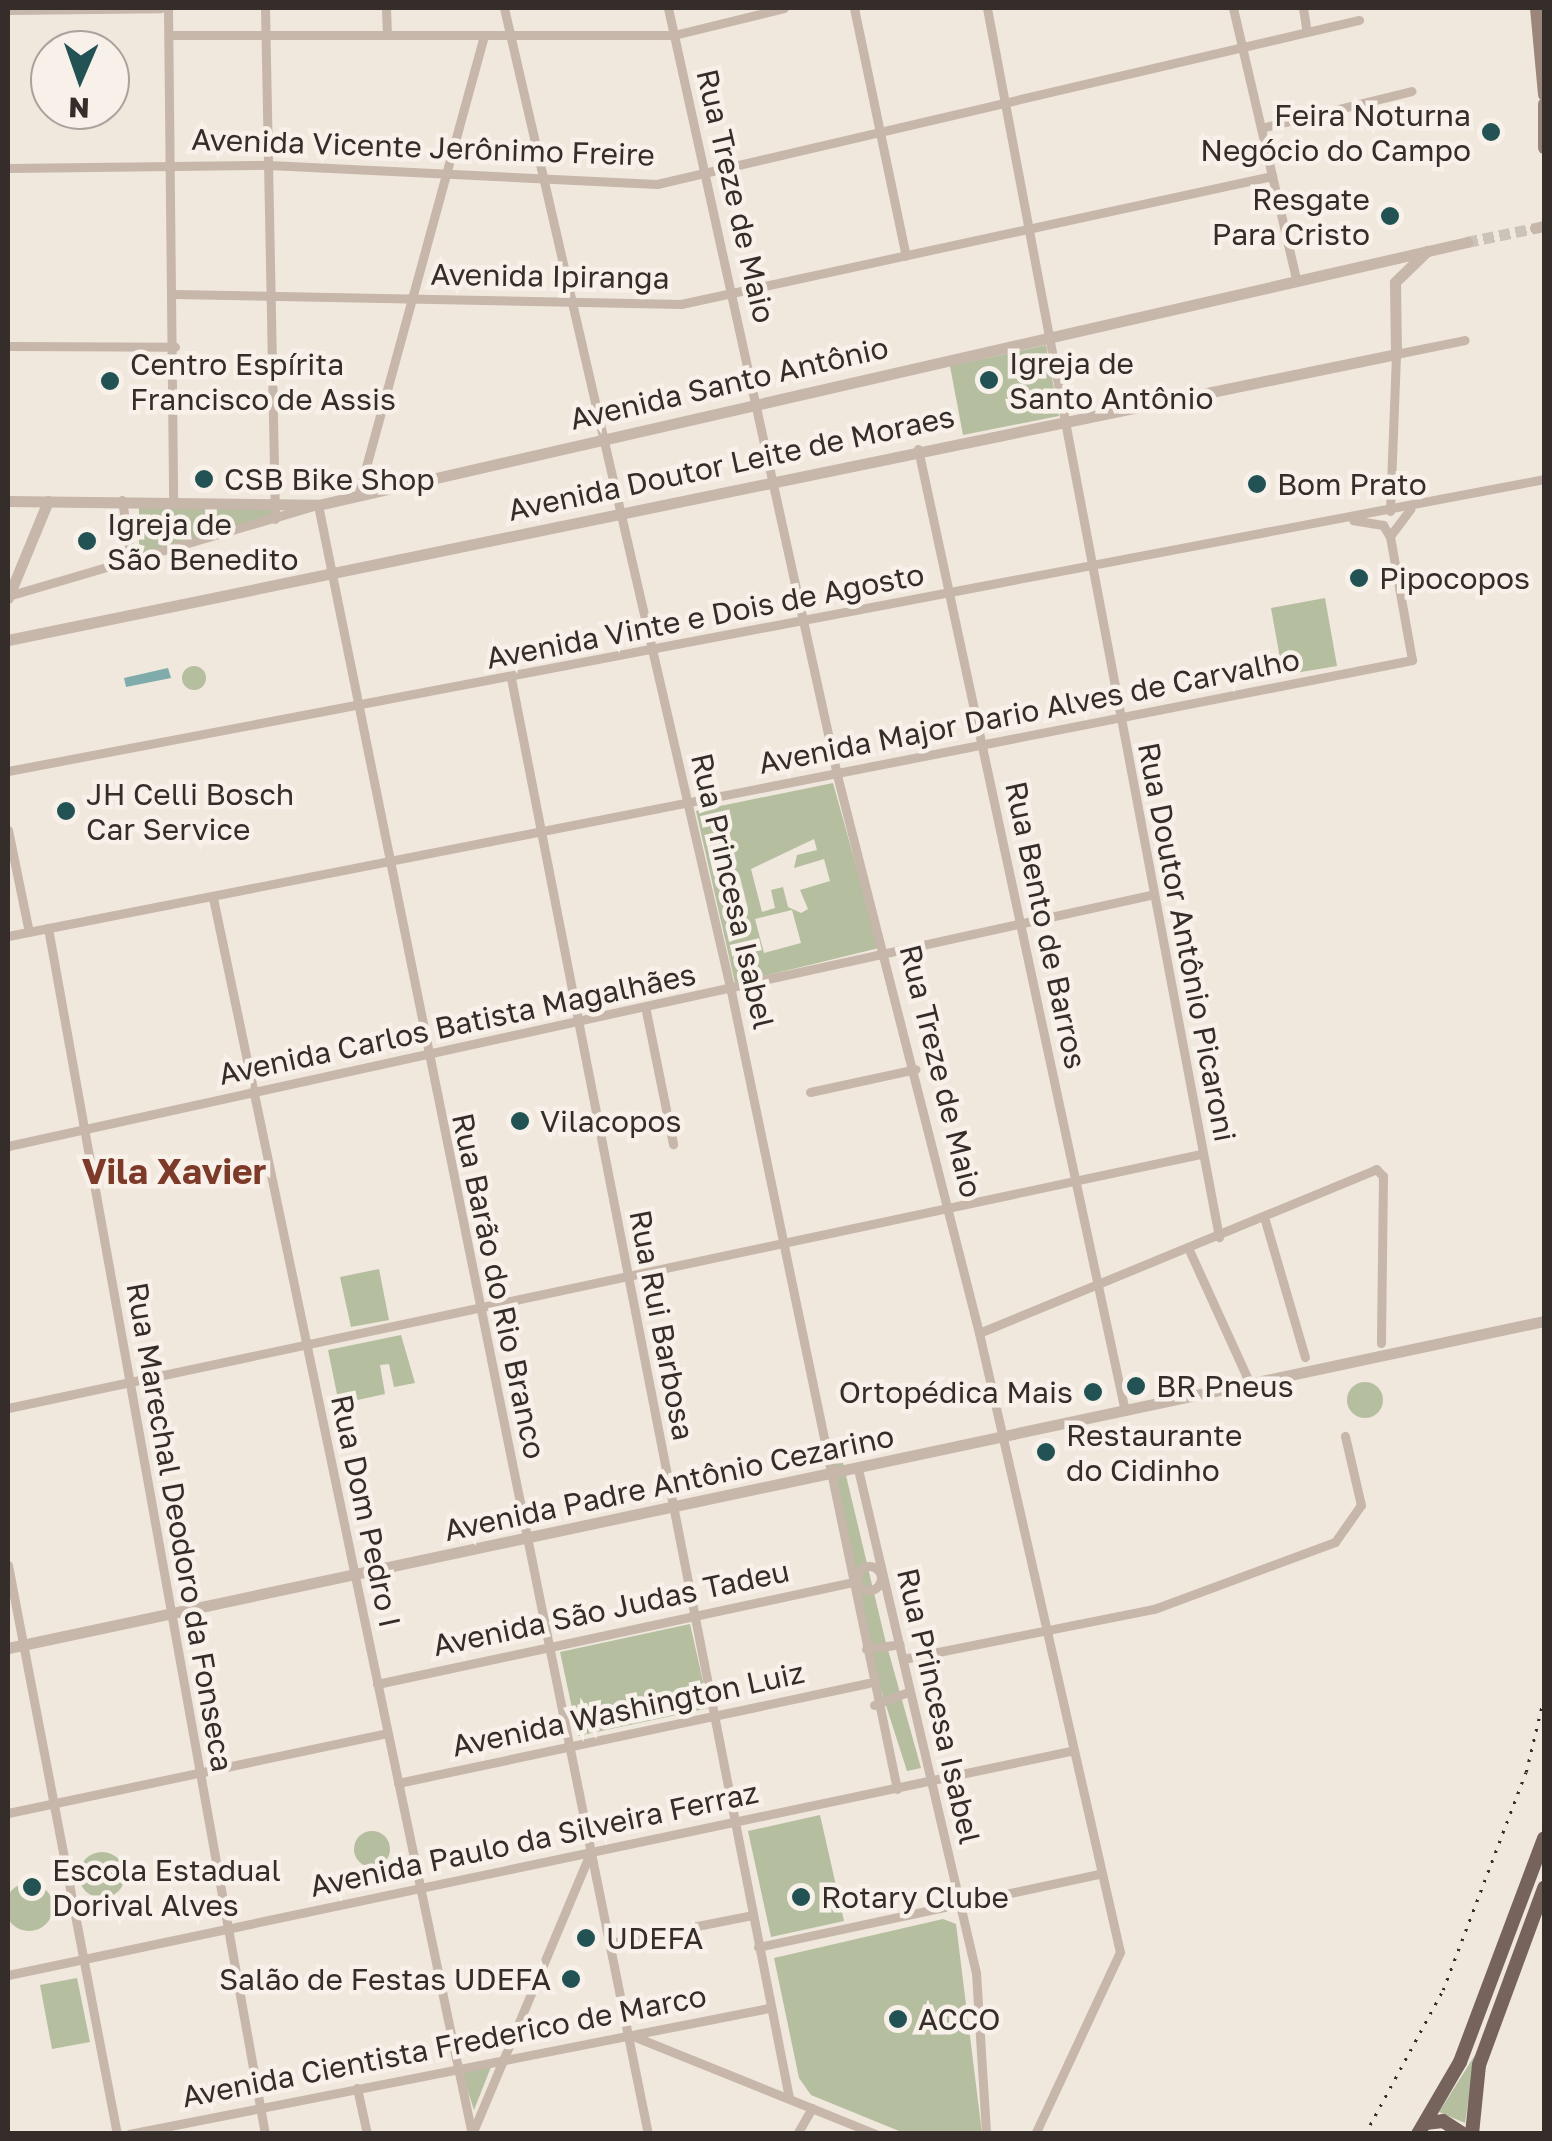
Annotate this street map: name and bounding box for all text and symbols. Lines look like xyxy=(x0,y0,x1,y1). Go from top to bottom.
north arrow xyxy=(30,30,130,130)
street label: Rua Treze de Maio xyxy=(689,66,783,326)
text: N xyxy=(68,92,90,125)
place label: Feira Noturna Negócio do Campo xyxy=(1200,97,1471,168)
street label: Avenida Vicente Jerônimo Freire xyxy=(191,121,655,173)
marker: Feira Noturna Negócio do Campo xyxy=(1480,121,1502,143)
place label: Resgate Para Cristo xyxy=(1212,181,1370,252)
marker: Resgate Para Cristo xyxy=(1379,205,1401,227)
street label: Avenida Ipiranga xyxy=(430,256,670,296)
street label: Avenida Santo Antônio xyxy=(566,329,892,437)
place label: Igreja de Santo Antônio xyxy=(1009,345,1214,416)
place label: Centro Espírita Francisco de Assis xyxy=(130,346,396,416)
marker: Igreja de Santo Antônio xyxy=(978,369,1000,391)
marker: Centro Espírita Francisco de Assis xyxy=(99,370,121,392)
street label: Avenida Doutor Leite de Moraes xyxy=(504,398,958,528)
place label: CSB Bike Shop xyxy=(224,461,435,497)
place label: Bom Prato xyxy=(1277,466,1427,502)
marker: CSB Bike Shop xyxy=(193,468,215,490)
marker: Bom Prato xyxy=(1246,473,1268,495)
place label: Igreja de São Benedito xyxy=(107,506,298,576)
marker: Igreja de São Benedito xyxy=(76,530,98,552)
street label: Avenida Vinte e Dois de Agosto xyxy=(483,556,927,676)
place label: Pipocopos xyxy=(1379,560,1530,596)
marker: Pipocopos xyxy=(1348,567,1370,589)
street label: Avenida Major Dario Alves de Carvalho xyxy=(756,641,1302,781)
street label: Rua Doutor Antônio Picaroni xyxy=(1131,739,1243,1145)
street label: Rua Princesa Isabel xyxy=(684,750,782,1032)
place label: JH Celli Bosch Car Service xyxy=(86,776,294,846)
street label: Rua Bento de Barros xyxy=(998,778,1094,1072)
marker: JH Celli Bosch Car Service xyxy=(55,800,77,822)
street label: Rua Treze de Maio xyxy=(892,941,990,1201)
street label: Avenida Carlos Batista Magalhães xyxy=(215,956,699,1092)
place label: Vilacopos xyxy=(540,1103,681,1139)
street label: Rua Barão do Rio Branco xyxy=(445,1110,553,1462)
marker: Vilacopos xyxy=(509,1110,531,1132)
district label: Vila Xavier xyxy=(82,1150,266,1192)
street label: Rua Rui Barbosa xyxy=(622,1207,702,1443)
street label: Rua Marechal Deodoro da Fonseca xyxy=(119,1280,241,1774)
place label: BR Pneus xyxy=(1156,1368,1294,1404)
place label: Ortopédica Mais xyxy=(839,1374,1073,1410)
marker: BR Pneus xyxy=(1125,1375,1147,1397)
marker: Ortopédica Mais xyxy=(1082,1381,1104,1403)
street label: Rua Dom Pedro I xyxy=(324,1391,408,1631)
place label: Restaurante do Cidinho xyxy=(1066,1417,1242,1488)
street label: Avenida Padre Antônio Cezarino xyxy=(441,1418,897,1548)
marker: Restaurante do Cidinho xyxy=(1035,1441,1057,1463)
street label: Avenida São Judas Tadeu xyxy=(430,1553,792,1663)
street label: Rua Princesa Isabel xyxy=(890,1565,988,1847)
street label: Avenida Washington Luiz xyxy=(449,1654,807,1764)
street label: Avenida Paulo da Silveira Ferraz xyxy=(307,1774,761,1904)
place label: Escola Estadual Dorival Alves xyxy=(52,1852,281,1922)
marker: Escola Estadual Dorival Alves xyxy=(21,1876,43,1898)
place label: Rotary Clube xyxy=(821,1879,1009,1915)
marker: Rotary Clube xyxy=(790,1886,812,1908)
place label: UDEFA xyxy=(606,1920,703,1956)
marker: UDEFA xyxy=(575,1927,597,1949)
place label: Salão de Festas UDEFA xyxy=(219,1961,551,1997)
marker: Salão de Festas UDEFA xyxy=(560,1968,582,1990)
street label: Avenida Cientista Frederico de Marco xyxy=(179,1977,709,2115)
place label: ACCO xyxy=(918,2001,1000,2037)
marker: ACCO xyxy=(887,2008,909,2030)

